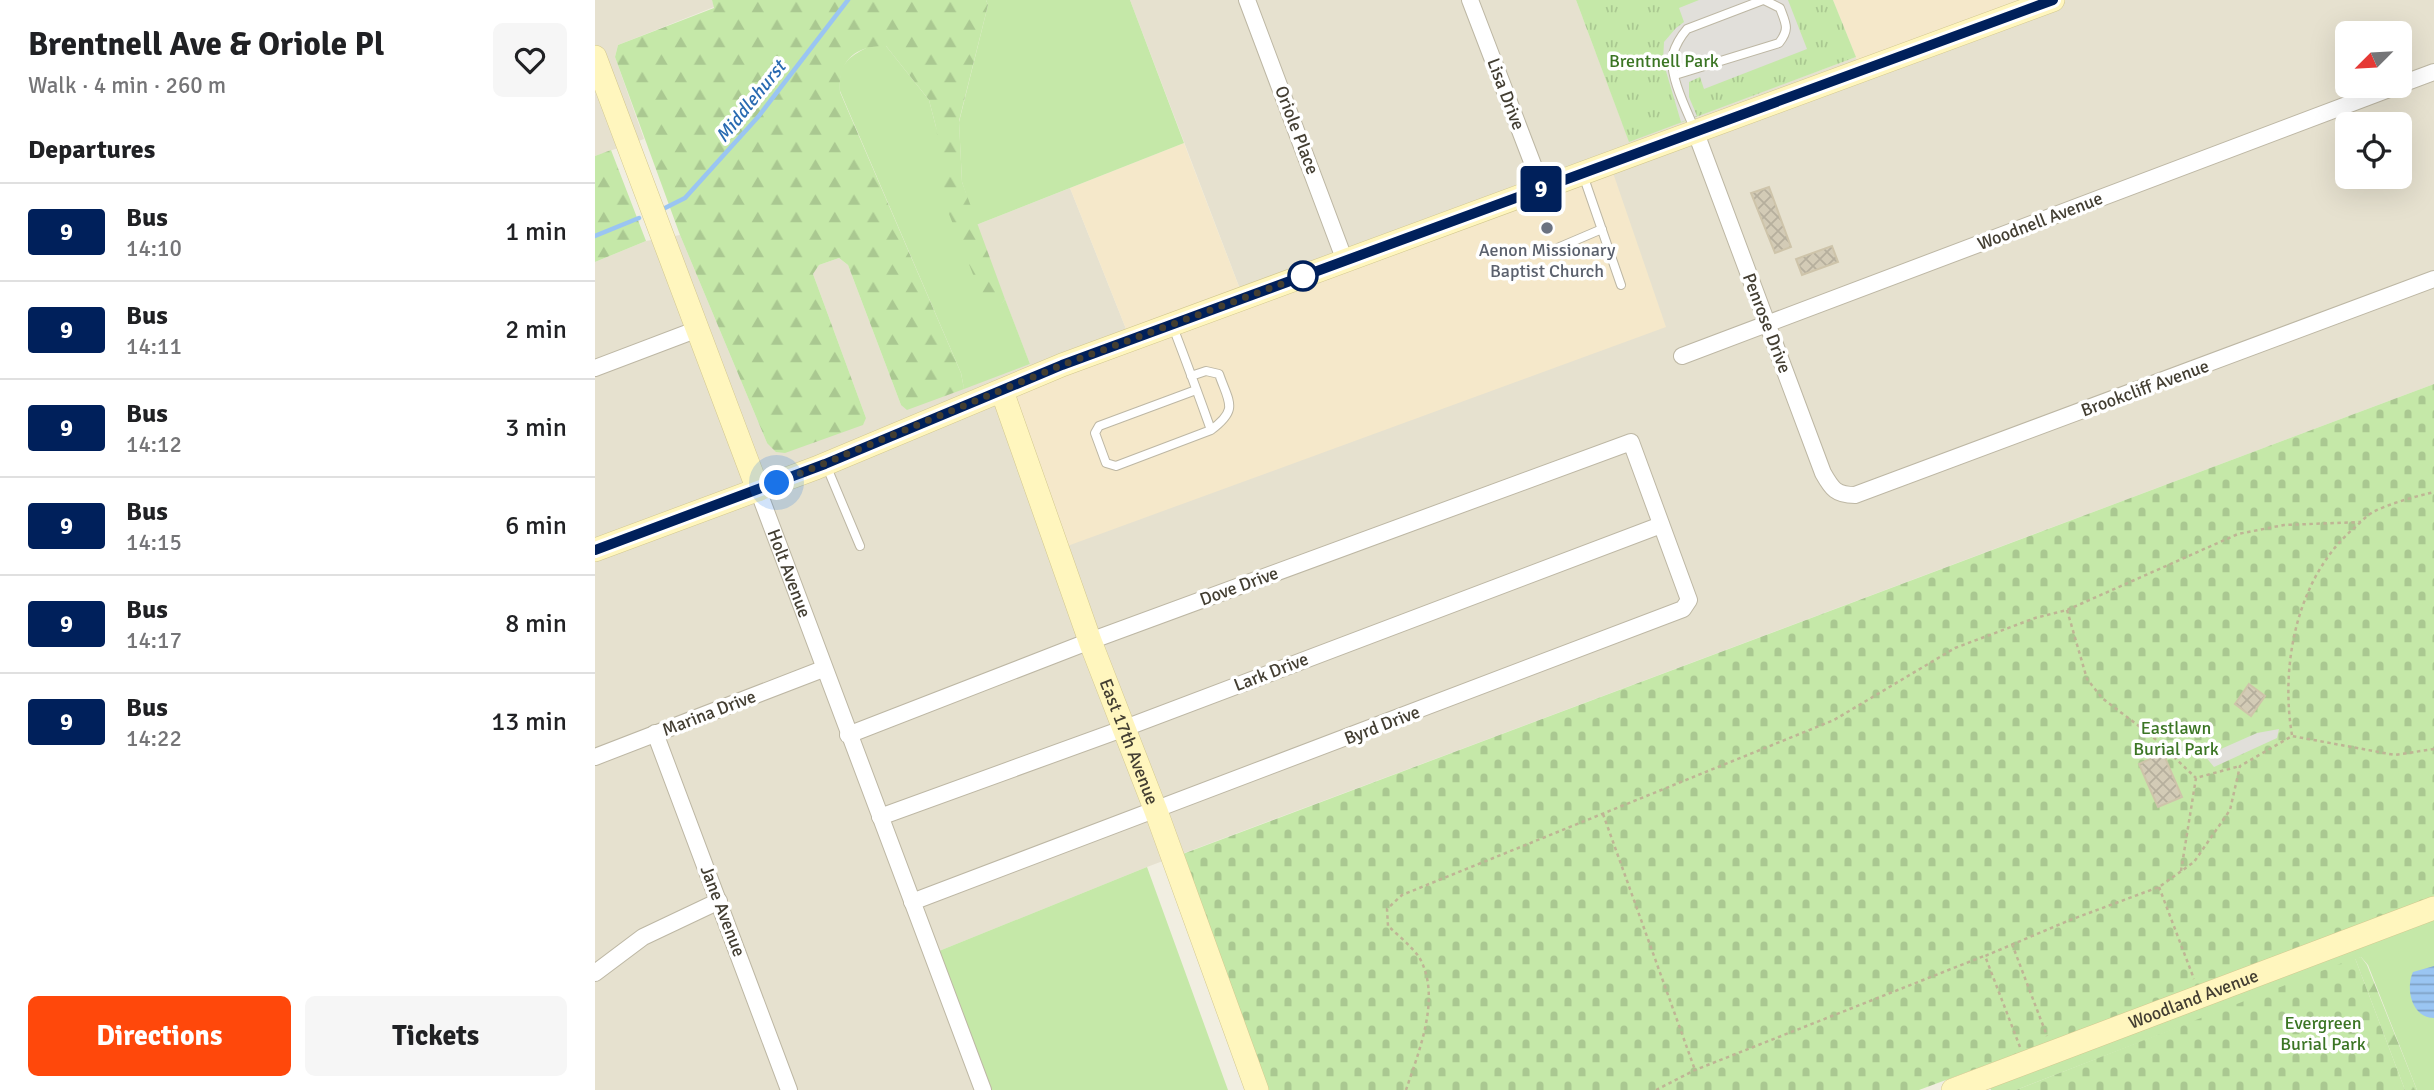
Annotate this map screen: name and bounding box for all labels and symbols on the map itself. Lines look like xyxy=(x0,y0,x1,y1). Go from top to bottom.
north arrow xyxy=(2335,21,2411,98)
park label: Brentnell Park xyxy=(1609,50,1719,72)
water label: Middlehurst xyxy=(711,54,792,147)
street label: Lisa Drive xyxy=(1482,55,1530,133)
street label: Oriole Place xyxy=(1270,83,1324,177)
line badge: 9 xyxy=(1518,166,1564,212)
street label: Woodnell Avenue xyxy=(1974,187,2106,255)
marker: Aenon Missionary Baptist Church xyxy=(1539,220,1555,236)
place label: Aenon Missionary Baptist Church xyxy=(1479,239,1616,282)
unlabelled marker xyxy=(1288,261,1318,291)
street label: Penrose Drive xyxy=(1738,270,1796,376)
street label: Brookcliff Avenue xyxy=(2078,355,2212,421)
your location xyxy=(759,465,794,500)
street label: Holt Avenue xyxy=(763,526,816,621)
street label: Dove Drive xyxy=(1197,562,1281,610)
street label: Lark Drive xyxy=(1231,648,1311,696)
street label: East 17th Avenue xyxy=(1095,676,1163,808)
street label: Marina Drive xyxy=(659,685,759,741)
street label: Byrd Drive xyxy=(1341,701,1423,749)
park label: Eastlawn Burial Park xyxy=(2133,717,2219,760)
street label: Jane Avenue xyxy=(696,862,750,960)
street label: Woodland Avenue xyxy=(2125,965,2261,1034)
park label: Evergreen Burial Park xyxy=(2280,1012,2366,1055)

